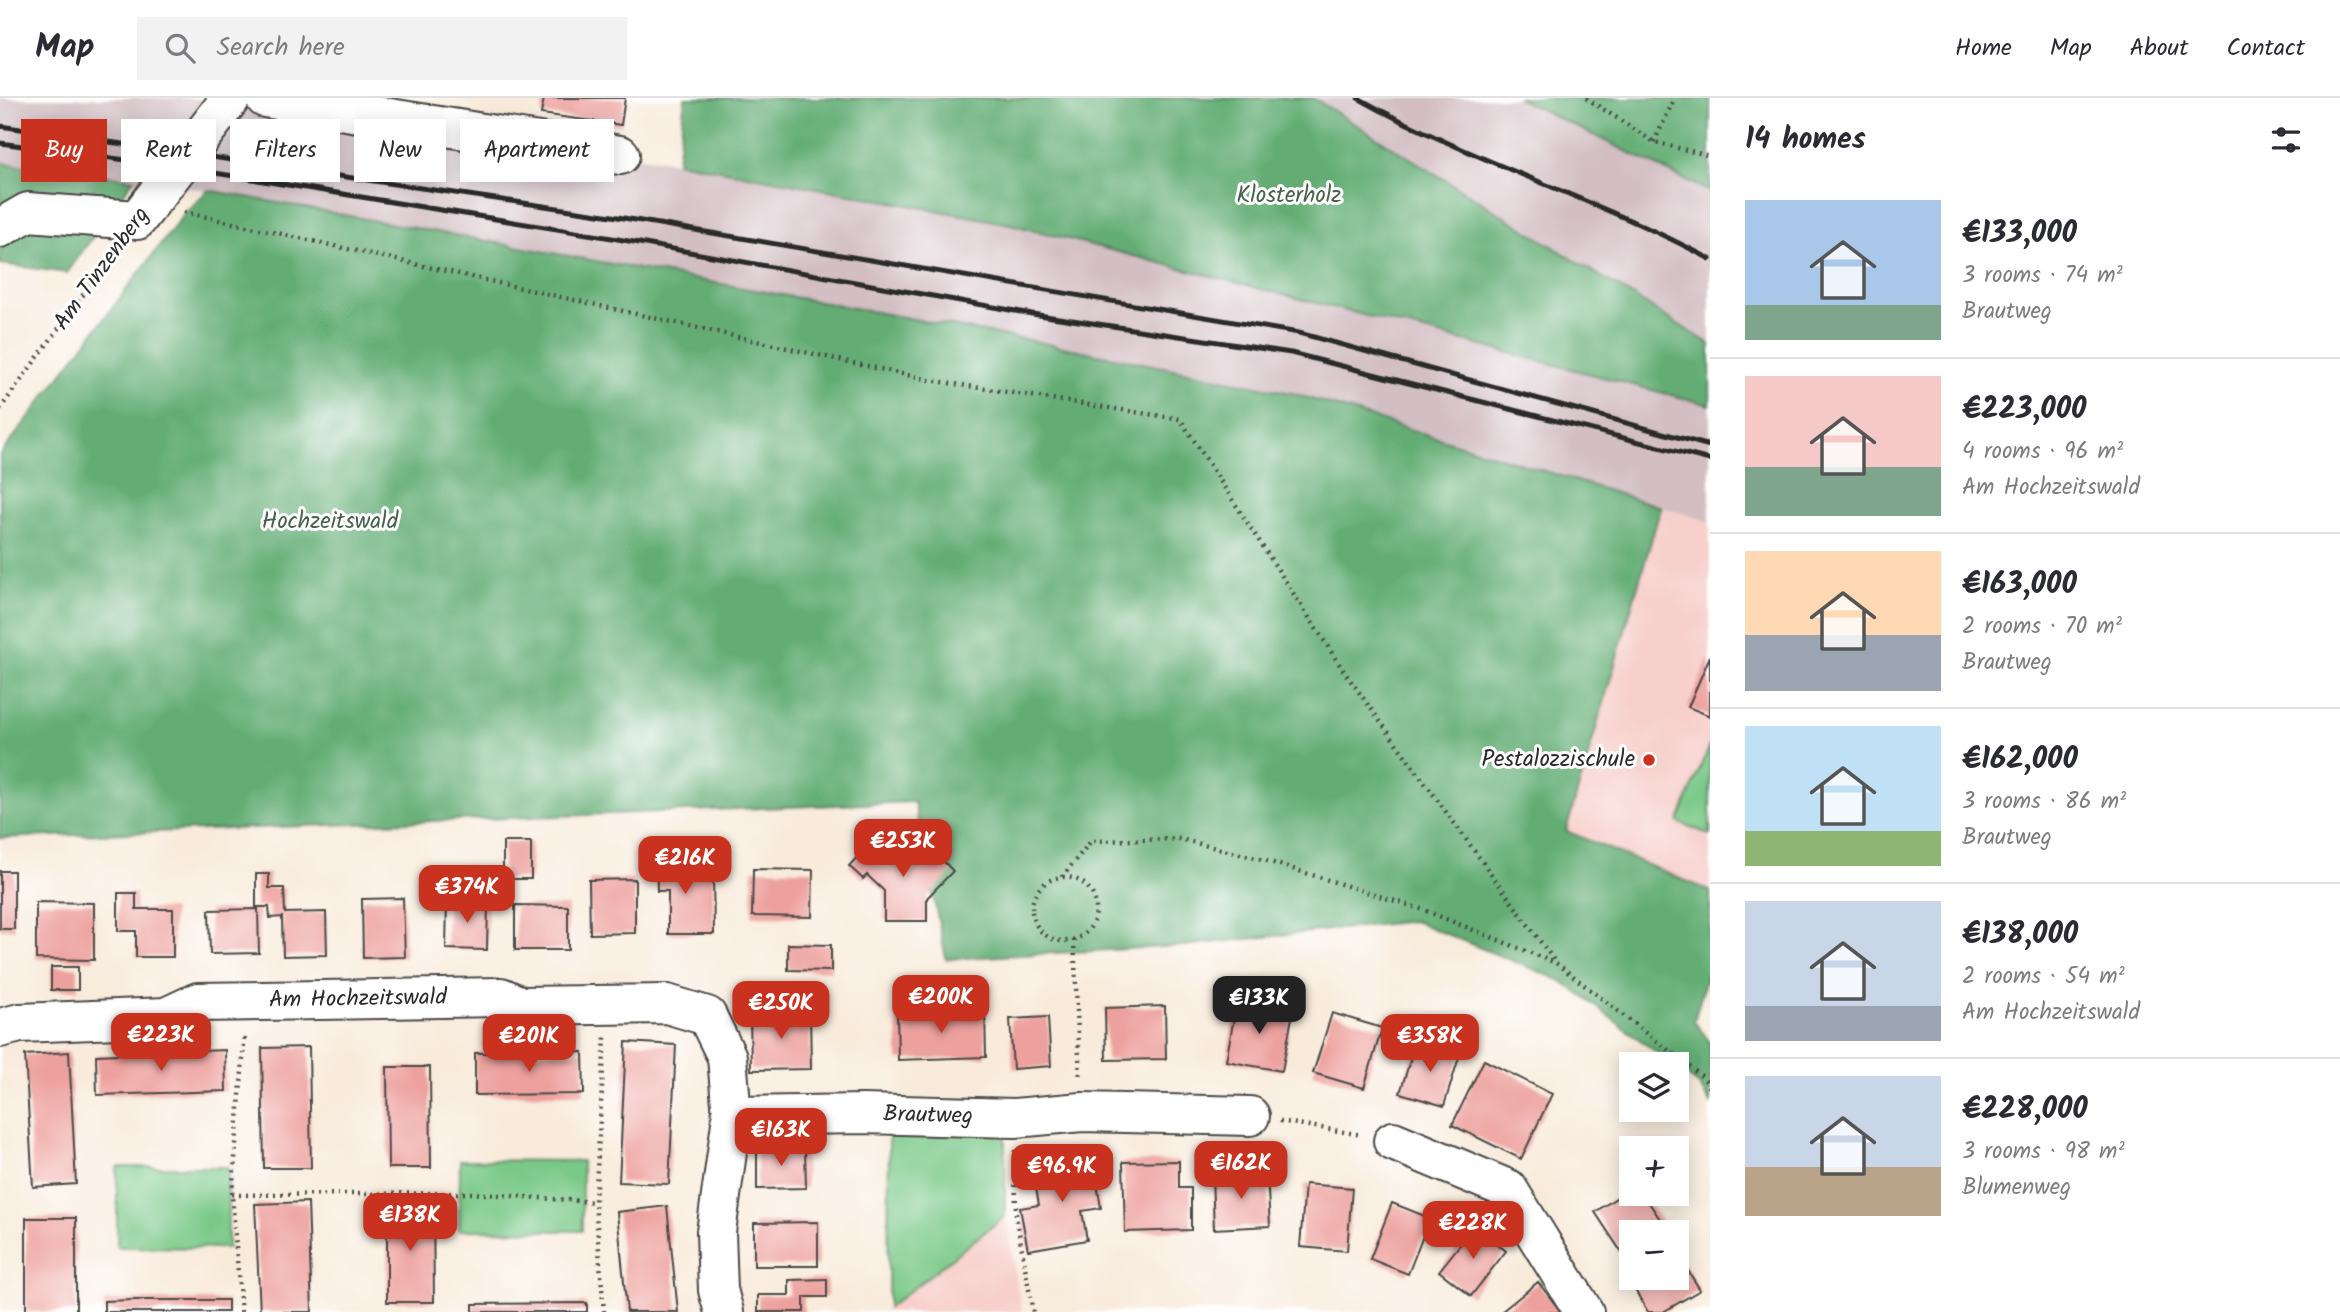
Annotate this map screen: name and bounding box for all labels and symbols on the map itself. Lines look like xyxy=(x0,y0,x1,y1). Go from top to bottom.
park label: Klosterholz xyxy=(1237,178,1341,214)
street label: Am Tinzenberg xyxy=(45,200,159,338)
park label: Hochzeitswald xyxy=(262,504,399,540)
place label: Pestalozzischule xyxy=(1481,742,1635,778)
marker: Pestalozzischule xyxy=(1641,752,1657,768)
pin: €253K xyxy=(854,820,952,879)
pin: €216K xyxy=(636,836,734,896)
pin: €374K xyxy=(418,866,516,925)
pin: €200K xyxy=(892,976,990,1035)
pin: €133K xyxy=(1210,976,1308,1036)
street label: Am Hochzeitswald xyxy=(269,980,448,1019)
pin: €250K xyxy=(732,982,830,1041)
pin: €223K xyxy=(112,1014,210,1073)
pin: €201K xyxy=(480,1014,578,1074)
pin: €358K xyxy=(1381,1014,1479,1074)
street label: Brautweg xyxy=(883,1097,973,1135)
pin: €163K xyxy=(732,1108,830,1168)
pin: €162K xyxy=(1192,1142,1290,1201)
pin: €96.9K xyxy=(1005,1144,1119,1204)
pin: €138K xyxy=(361,1194,459,1253)
pin: €228K xyxy=(1424,1202,1522,1261)

